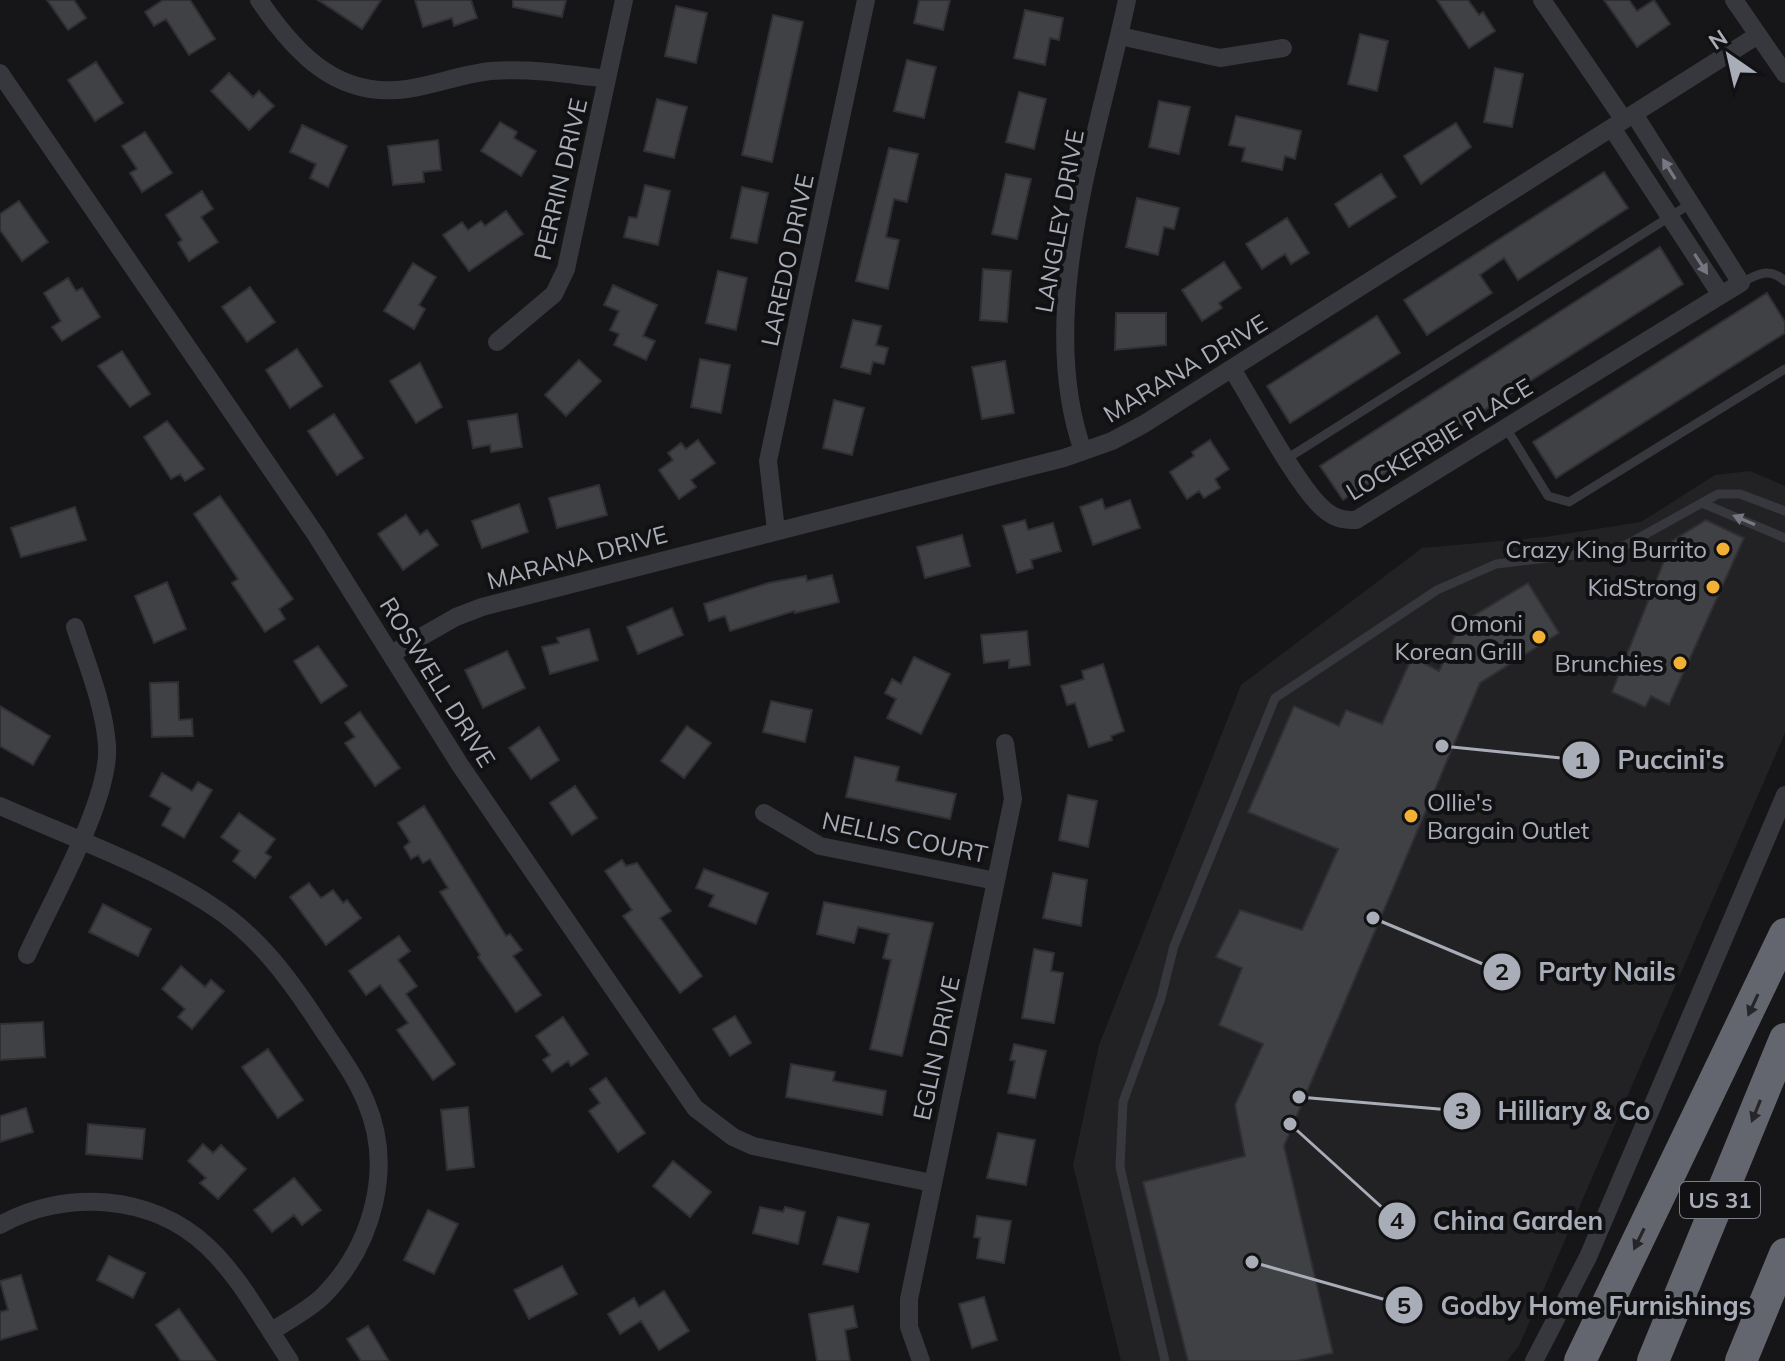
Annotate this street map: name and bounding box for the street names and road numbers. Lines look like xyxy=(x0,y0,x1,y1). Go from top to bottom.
street label: PERRIN DRIVE xyxy=(527,95,593,263)
street label: LANGLEY DRIVE xyxy=(1028,127,1090,315)
street label: LAREDO DRIVE xyxy=(754,171,820,349)
street label: MARANA DRIVE xyxy=(1098,307,1272,429)
street label: LOCKERBIE PLACE xyxy=(1340,372,1538,506)
street label: MARANA DRIVE xyxy=(483,518,671,596)
street label: ROSWELL DRIVE xyxy=(374,592,502,772)
street label: NELLIS COURT xyxy=(820,805,991,869)
street label: EGLIN DRIVE xyxy=(906,973,966,1123)
road number: US 31 xyxy=(1680,1182,1760,1218)

